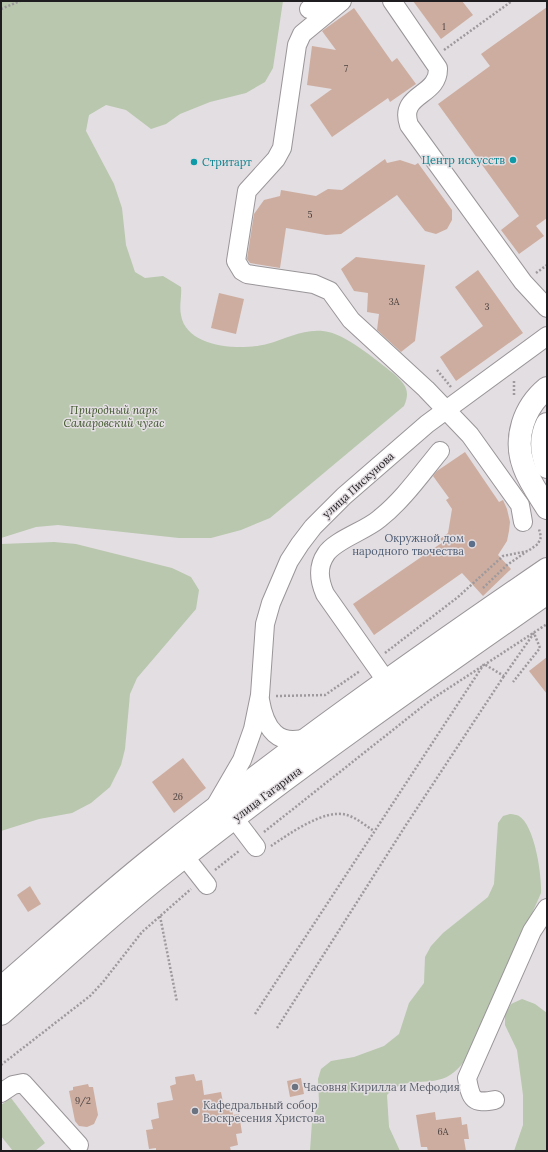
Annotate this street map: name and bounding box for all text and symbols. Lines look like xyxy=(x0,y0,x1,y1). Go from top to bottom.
house number: 1 xyxy=(442,21,446,32)
house number: 7 xyxy=(344,63,348,74)
place label: Центр искусств xyxy=(422,153,505,167)
place label: Стритарт xyxy=(202,155,252,169)
marker: Центр искусств xyxy=(508,155,518,165)
marker: Стритарт xyxy=(189,157,199,167)
house number: 5 xyxy=(308,209,313,220)
house number: 3А xyxy=(389,296,400,307)
house number: 3 xyxy=(484,301,490,312)
park label: Природный парк Самаровский чугас xyxy=(64,403,164,430)
street label: улица Пискунова xyxy=(319,449,397,521)
place label: Окружной дом народного твочества xyxy=(352,531,464,558)
marker: Окружной дом народного твочества xyxy=(467,539,477,549)
street label: улица Гагарина xyxy=(230,763,304,824)
house number: 26 xyxy=(173,791,183,802)
place label: Часовня Кирилла и Мефодия xyxy=(303,1080,460,1094)
marker: Часовня Кирилла и Мефодия xyxy=(290,1082,300,1092)
house number: 9/2 xyxy=(75,1095,91,1107)
place label: Кафедральный собор Воскресения Христова xyxy=(203,1098,325,1125)
marker: Кафедральный собор Воскресения Христова xyxy=(190,1106,200,1116)
house number: 6А xyxy=(438,1126,449,1137)

